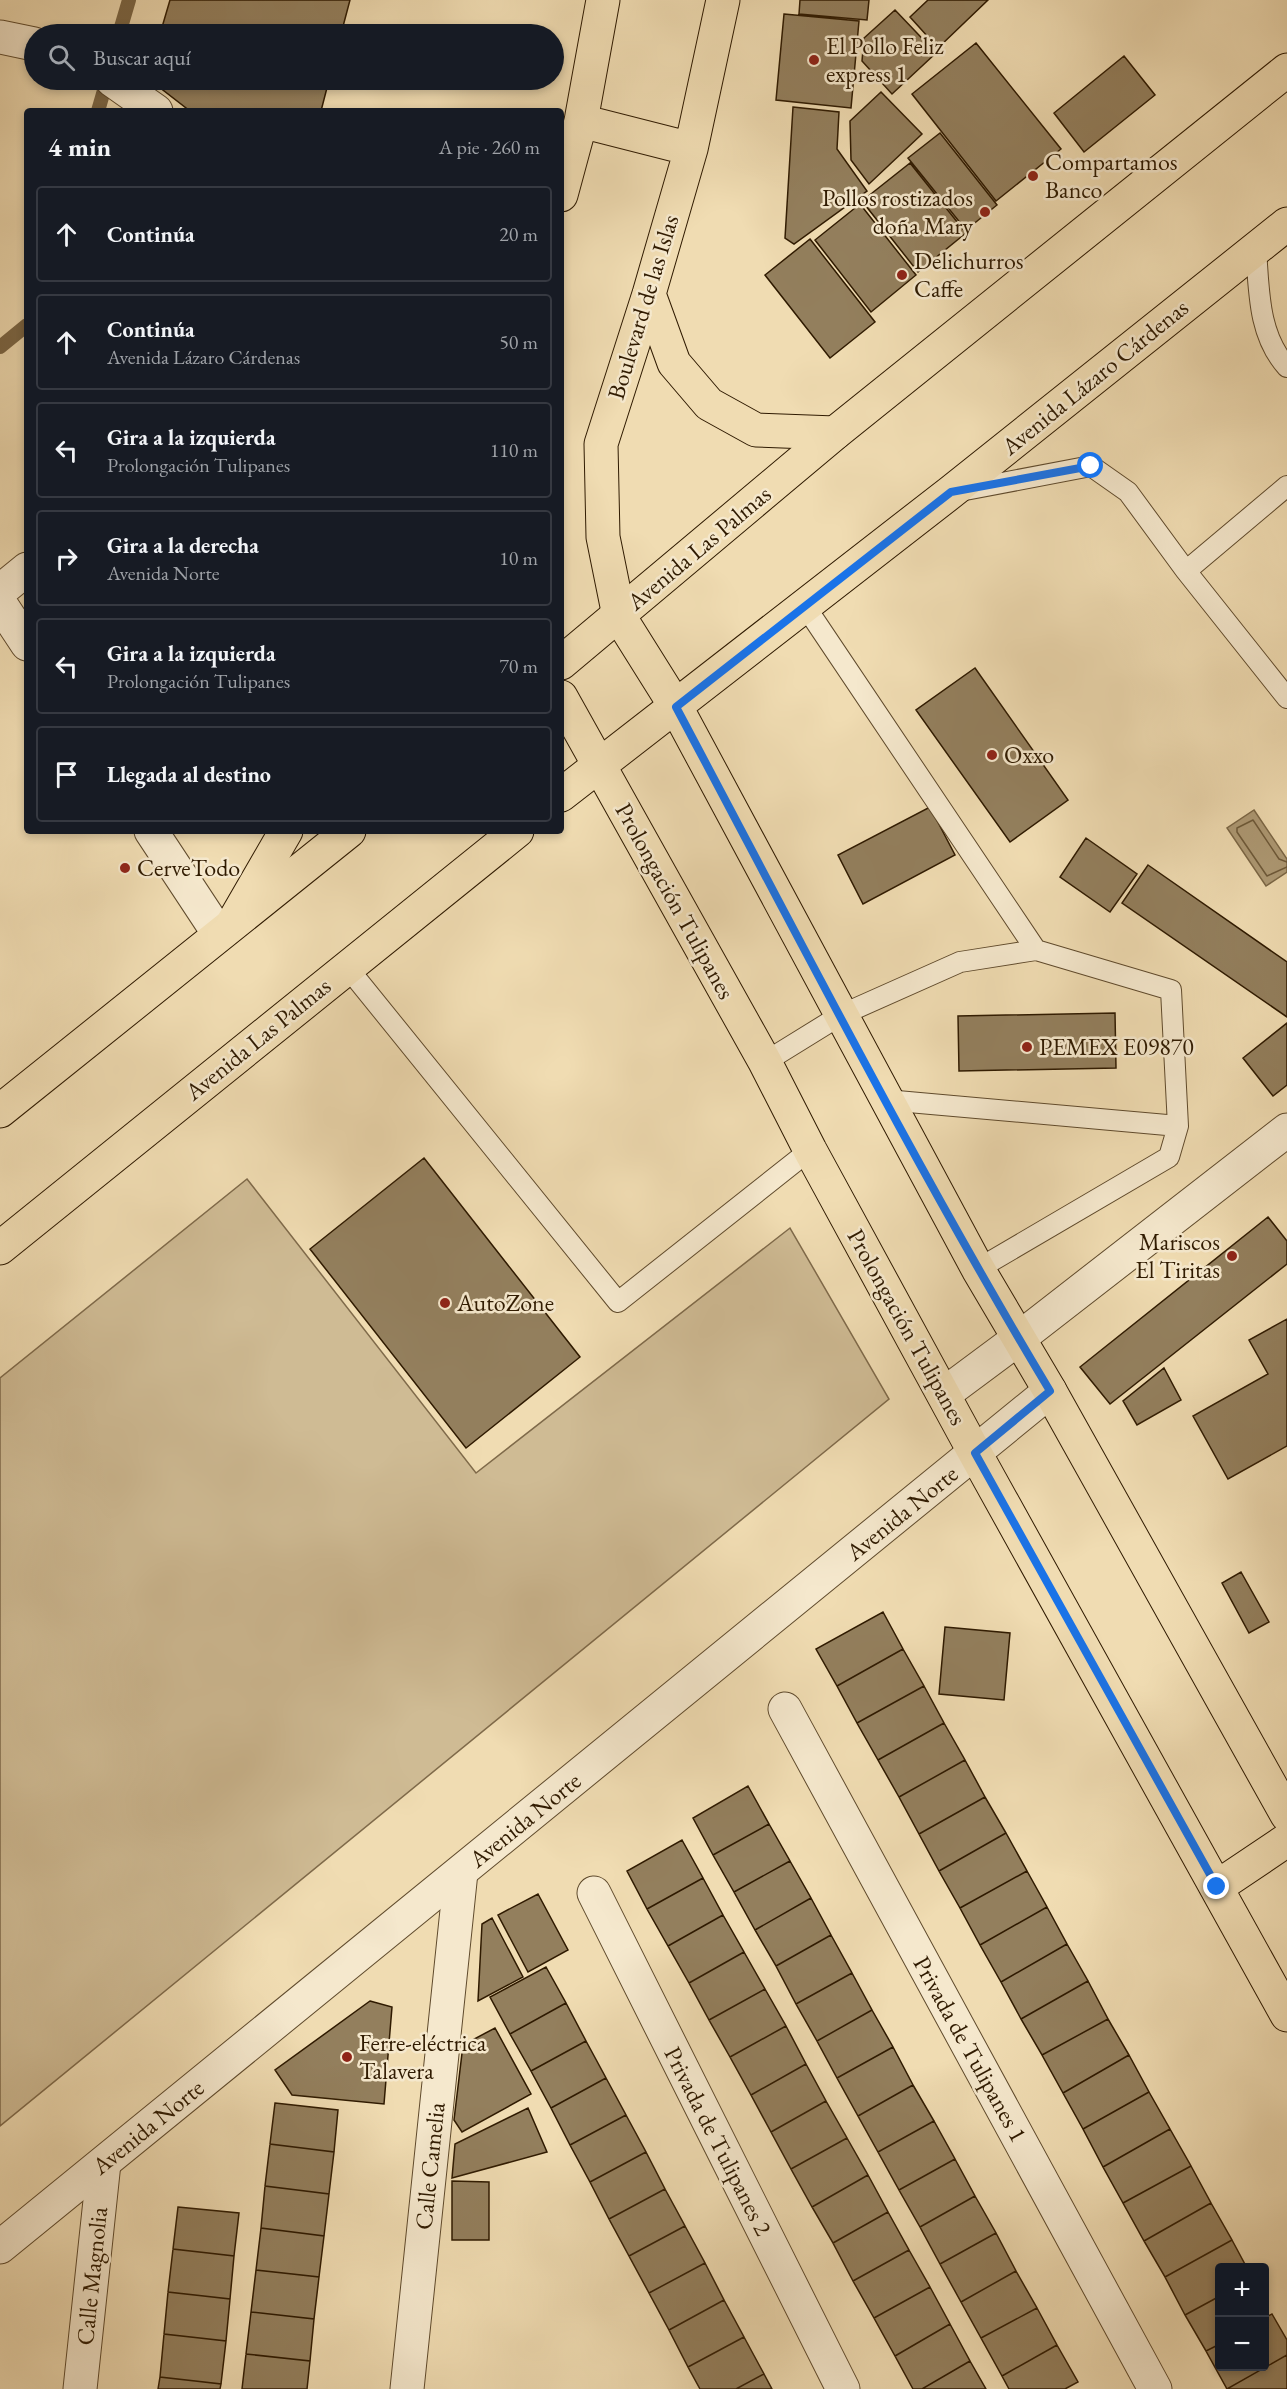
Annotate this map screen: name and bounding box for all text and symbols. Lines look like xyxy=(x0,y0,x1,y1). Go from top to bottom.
search box xyxy=(24,24,564,90)
place label: El Pollo Feliz express 1 xyxy=(826,30,943,89)
icon: search xyxy=(45,41,78,74)
text: Buscar aquí xyxy=(93,43,191,72)
marker: El Pollo Feliz express 1 xyxy=(807,53,821,67)
text: 4 min xyxy=(48,130,111,164)
text: A pie · 260 m xyxy=(439,134,540,160)
place label: Compartamos Banco xyxy=(1045,146,1178,205)
marker: Compartamos Banco xyxy=(1026,169,1040,183)
place label: Pollos rostizados doña Mary xyxy=(822,182,973,241)
marker: Pollos rostizados doña Mary xyxy=(978,205,992,219)
street label: Boulevard de las Islas xyxy=(600,211,685,403)
icon: ahead xyxy=(50,218,83,251)
text: Continúa xyxy=(107,220,195,249)
text: 20 m xyxy=(499,221,538,247)
place label: Delichurros Caffe xyxy=(914,245,1024,304)
marker: Delichurros Caffe xyxy=(895,268,909,282)
street label: Avenida Lázaro Cárdenas xyxy=(994,292,1195,462)
text: Continúa xyxy=(107,315,195,344)
icon: ahead xyxy=(50,326,83,359)
text: 50 m xyxy=(499,329,538,355)
text: Avenida Lázaro Cárdenas xyxy=(107,344,300,370)
text: Gira a la izquierda xyxy=(107,423,276,452)
icon: left xyxy=(50,434,83,467)
text: 110 m xyxy=(490,437,538,463)
text: Prolongación Tulipanes xyxy=(107,452,290,478)
route start xyxy=(1077,452,1103,478)
street label: Avenida Las Palmas xyxy=(619,478,777,618)
text: Gira a la derecha xyxy=(107,531,259,560)
icon: right xyxy=(50,542,83,575)
text: 10 m xyxy=(499,545,538,571)
text: Avenida Norte xyxy=(107,560,220,586)
text: Gira a la izquierda xyxy=(107,639,276,668)
icon: left xyxy=(50,650,83,683)
text: 70 m xyxy=(499,653,538,679)
text: Prolongación Tulipanes xyxy=(107,668,290,694)
place label: Oxxo xyxy=(1004,739,1054,770)
marker: Oxxo xyxy=(985,748,999,762)
icon: arrive xyxy=(50,758,83,791)
text: Llegada al destino xyxy=(107,760,271,789)
street label: Prolongación Tulipanes xyxy=(609,797,742,1004)
place label: CerveTodo xyxy=(137,852,240,883)
marker: CerveTodo xyxy=(118,861,132,875)
street label: Avenida Las Palmas xyxy=(178,970,337,1108)
place label: PEMEX E09870 xyxy=(1039,1031,1194,1062)
marker: PEMEX E09870 xyxy=(1020,1040,1034,1054)
street label: Prolongación Tulipanes xyxy=(841,1223,974,1430)
place label: Mariscos El Tiritas xyxy=(1135,1226,1220,1285)
marker: Mariscos El Tiritas xyxy=(1225,1249,1239,1263)
place label: AutoZone xyxy=(456,1287,554,1318)
marker: AutoZone xyxy=(438,1296,452,1310)
street label: Avenida Norte xyxy=(839,1458,964,1568)
street label: Avenida Norte xyxy=(462,1765,587,1875)
route end xyxy=(1203,1873,1229,1899)
street label: Privada de Tulipanes 1 xyxy=(907,1950,1034,2147)
place label: Ferre-eléctrica Talavera xyxy=(359,2027,487,2086)
street label: Privada de Tulipanes 2 xyxy=(657,2041,780,2241)
marker: Ferre-eléctrica Talavera xyxy=(340,2050,354,2064)
street label: Avenida Norte xyxy=(85,2072,210,2182)
street label: Calle Camelia xyxy=(407,2100,452,2231)
street label: Calle Magnolia xyxy=(69,2205,114,2347)
map controls xyxy=(1215,2263,1269,2371)
button: + xyxy=(1215,2263,1269,2317)
button: − xyxy=(1215,2317,1269,2371)

